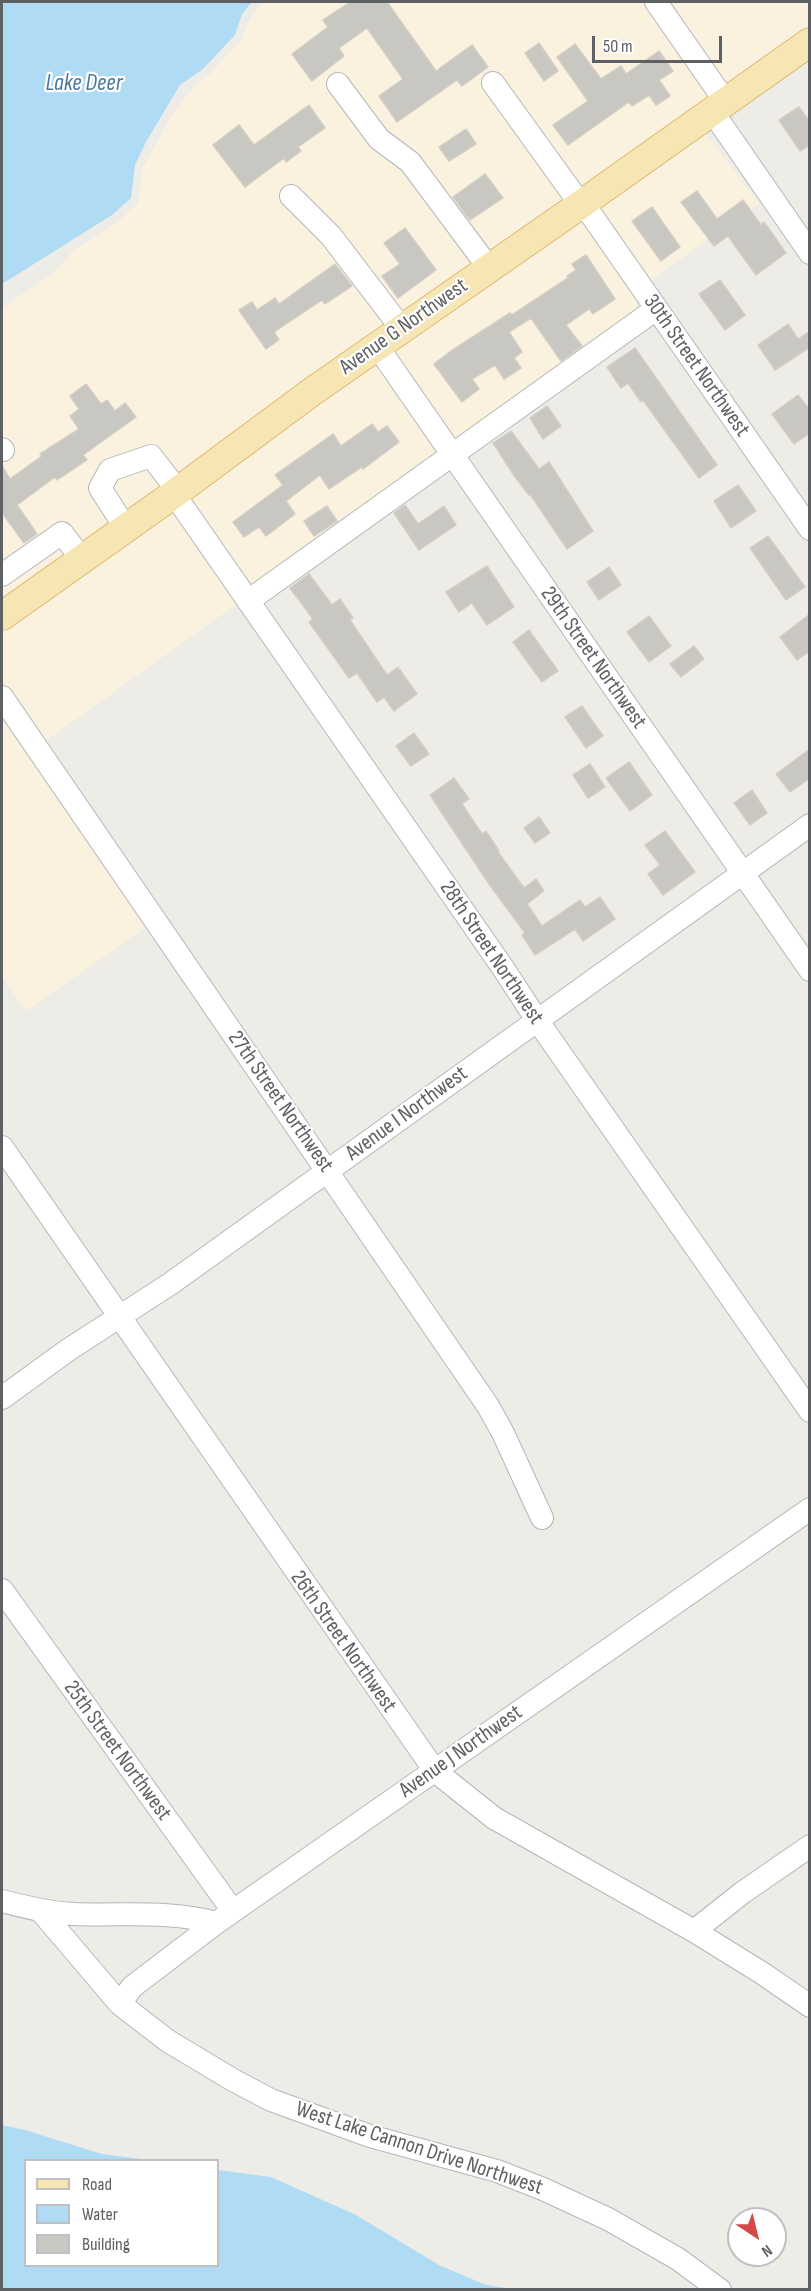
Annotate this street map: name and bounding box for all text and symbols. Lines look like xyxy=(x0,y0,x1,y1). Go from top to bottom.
scale bar xyxy=(595,24,726,62)
text: 50 m xyxy=(603,36,633,57)
water label: Lake Deer xyxy=(46,70,122,98)
street label: Avenue G Northwest xyxy=(335,273,473,381)
street label: 30th Street Northwest xyxy=(637,290,755,442)
street label: 29th Street Northwest xyxy=(534,582,652,734)
street label: 28th Street Northwest xyxy=(433,876,549,1030)
street label: 27th Street Northwest xyxy=(221,1026,339,1178)
street label: Avenue I Northwest xyxy=(341,1061,473,1167)
street label: 26th Street Northwest xyxy=(284,1566,402,1718)
street label: 25th Street Northwest xyxy=(57,1676,177,1826)
street label: Avenue J Northwest xyxy=(394,1700,528,1804)
street label: West Lake Cannon Drive Northwest xyxy=(292,2097,546,2201)
legend xyxy=(24,2159,219,2267)
text: Road xyxy=(82,2174,112,2195)
text: Water xyxy=(82,2204,118,2225)
north arrow xyxy=(727,2207,787,2267)
text: Building xyxy=(82,2234,130,2255)
text: N xyxy=(758,2240,775,2261)

